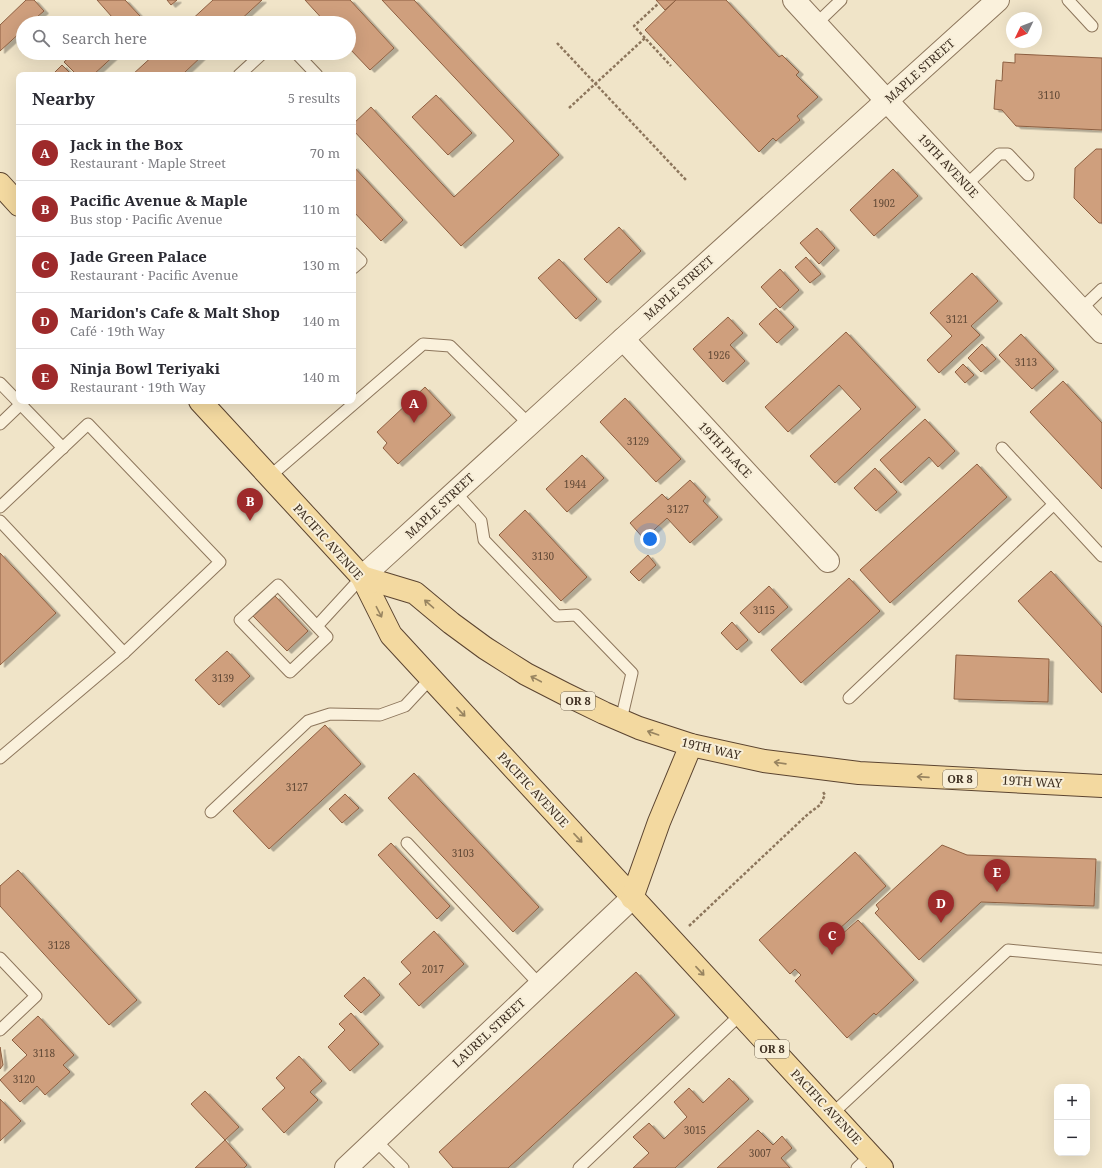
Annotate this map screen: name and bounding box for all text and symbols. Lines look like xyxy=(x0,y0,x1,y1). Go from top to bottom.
north arrow xyxy=(1006,12,1042,48)
search box xyxy=(16,16,356,60)
icon: search xyxy=(30,27,52,49)
text: Search here xyxy=(62,28,147,48)
street label: MAPLE STREET xyxy=(881,34,959,107)
text: Nearby xyxy=(32,87,95,110)
house number: 3110 xyxy=(1038,88,1061,102)
text: 5 results xyxy=(288,89,340,107)
street label: 19TH AVENUE xyxy=(914,130,982,201)
text: Jack in the Box xyxy=(70,134,183,154)
text: A xyxy=(40,144,50,162)
text: 70 m xyxy=(310,144,340,162)
text: Restaurant · Maple Street xyxy=(70,154,226,172)
text: Pacific Avenue & Maple xyxy=(70,190,248,210)
house number: 1902 xyxy=(873,196,895,210)
text: B xyxy=(41,200,49,218)
text: 110 m xyxy=(303,200,340,218)
text: Bus stop · Pacific Avenue xyxy=(70,210,223,228)
text: Jade Green Palace xyxy=(70,246,207,266)
street label: MAPLE STREET xyxy=(640,251,718,324)
text: C xyxy=(41,256,49,274)
text: 130 m xyxy=(303,256,340,274)
text: Restaurant · Pacific Avenue xyxy=(70,266,238,284)
text: Maridon's Cafe & Malt Shop xyxy=(70,302,280,322)
text: D xyxy=(40,312,50,330)
text: 140 m xyxy=(303,312,340,330)
house number: 3121 xyxy=(946,312,968,326)
text: Café · 19th Way xyxy=(70,322,165,340)
house number: 1926 xyxy=(708,348,731,362)
house number: 3113 xyxy=(1015,355,1038,369)
text: Ninja Bowl Teriyaki xyxy=(70,358,220,378)
text: E xyxy=(41,368,49,386)
text: 140 m xyxy=(303,368,340,386)
text: Restaurant · 19th Way xyxy=(70,378,206,396)
pin: A xyxy=(401,390,427,423)
street label: 19TH PLACE xyxy=(695,418,756,481)
house number: 3129 xyxy=(627,434,649,448)
street label: MAPLE STREET xyxy=(401,469,478,542)
house number: 1944 xyxy=(564,477,587,491)
pin: B xyxy=(237,488,263,521)
street label: PACIFIC AVENUE xyxy=(290,500,367,583)
house number: 3127 xyxy=(667,502,690,516)
your location xyxy=(640,529,660,549)
house number: 3130 xyxy=(532,549,555,563)
one-way arrow xyxy=(424,600,434,609)
house number: 3115 xyxy=(753,603,775,617)
one-way arrow xyxy=(376,606,383,618)
house number: 3139 xyxy=(212,671,234,685)
one-way arrow xyxy=(530,674,542,682)
road number: OR 8 xyxy=(561,692,595,710)
one-way arrow xyxy=(457,707,466,717)
one-way arrow xyxy=(647,729,660,736)
street label: 19TH WAY xyxy=(680,733,743,764)
street label: PACIFIC AVENUE xyxy=(494,748,573,831)
one-way arrow xyxy=(774,759,787,767)
road number: OR 8 xyxy=(943,770,977,788)
street label: 19TH WAY xyxy=(1001,771,1063,792)
one-way arrow xyxy=(917,773,930,781)
house number: 3127 xyxy=(286,780,309,794)
one-way arrow xyxy=(573,833,582,844)
house number: 3103 xyxy=(452,846,475,860)
pin: E xyxy=(984,859,1010,892)
pin: D xyxy=(928,890,954,923)
pin: C xyxy=(819,922,845,955)
house number: 3128 xyxy=(48,938,71,952)
house number: 2017 xyxy=(422,962,445,976)
one-way arrow xyxy=(695,966,704,976)
street label: LAUREL STREET xyxy=(448,994,529,1071)
road number: OR 8 xyxy=(755,1040,789,1058)
house number: 3118 xyxy=(33,1046,56,1060)
street label: PACIFIC AVENUE xyxy=(787,1065,866,1148)
house number: 3120 xyxy=(13,1072,36,1086)
map controls xyxy=(1054,1084,1090,1156)
button: + xyxy=(1054,1084,1090,1120)
button: − xyxy=(1054,1120,1090,1156)
house number: 3015 xyxy=(684,1123,706,1137)
house number: 3007 xyxy=(749,1146,772,1160)

